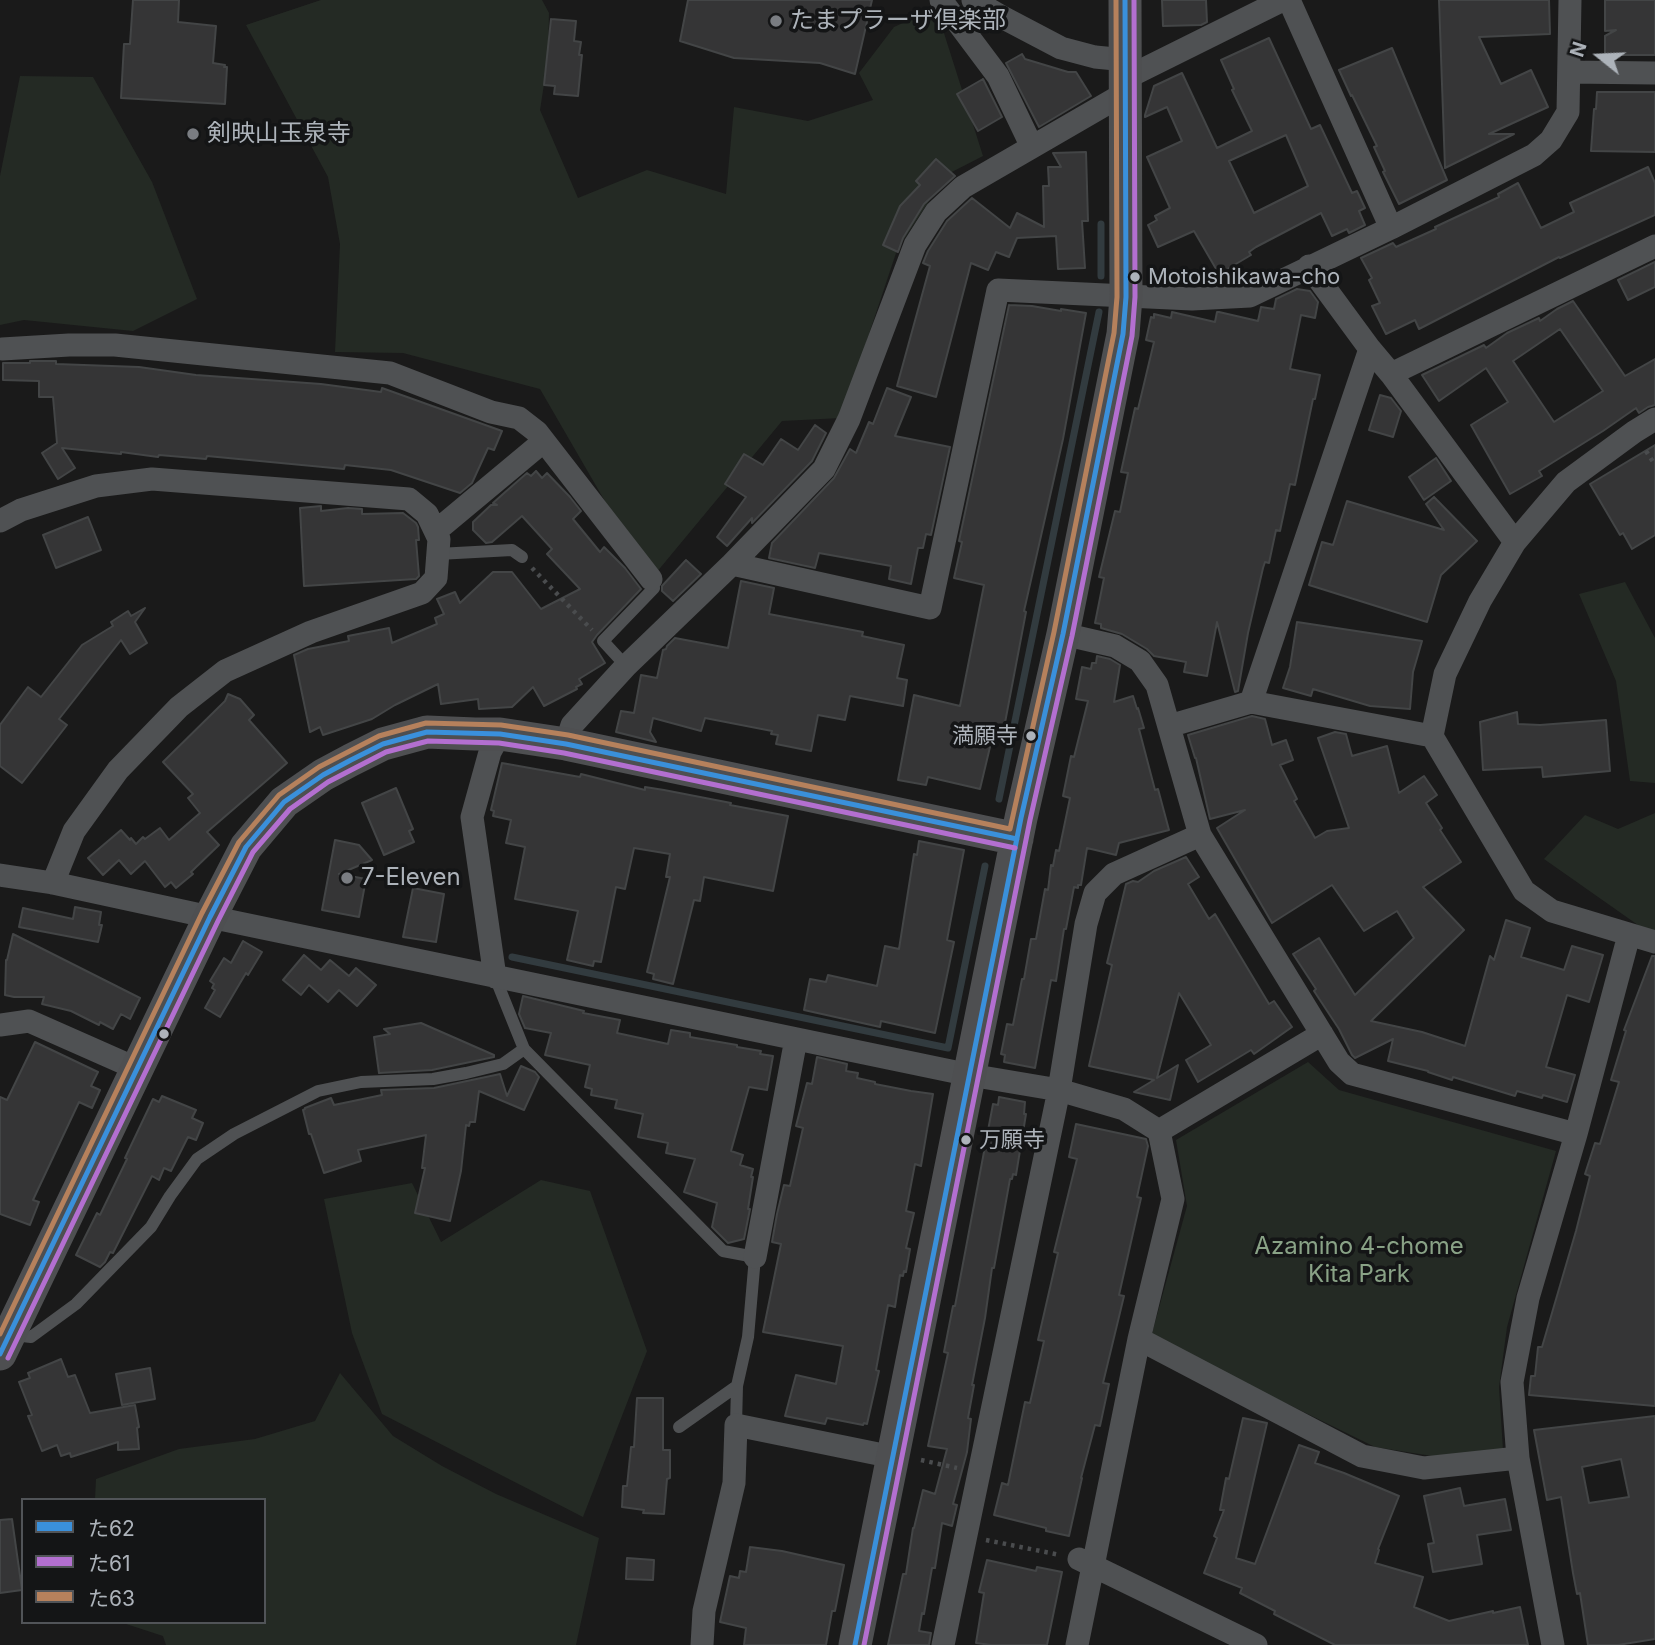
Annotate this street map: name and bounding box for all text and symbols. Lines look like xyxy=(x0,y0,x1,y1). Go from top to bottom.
place label: たまプラーザ倶楽部 xyxy=(790,7,1006,35)
marker: たまプラーザ倶楽部 xyxy=(768,13,784,29)
north arrow xyxy=(1564,21,1634,91)
text: N xyxy=(1565,39,1592,60)
place label: 剣映山玉泉寺 xyxy=(207,120,351,148)
marker: 剣映山玉泉寺 xyxy=(185,126,201,142)
place label: Motoishikawa-cho xyxy=(1148,264,1340,290)
marker: Motoishikawa-cho xyxy=(1128,270,1142,284)
place label: 満願寺 xyxy=(952,723,1018,749)
marker: 満願寺 xyxy=(1024,729,1038,743)
place label: 7-Eleven xyxy=(361,864,461,892)
marker: 7-Eleven xyxy=(339,870,355,886)
unlabelled marker xyxy=(157,1027,171,1041)
place label: 万願寺 xyxy=(979,1127,1045,1153)
marker: 万願寺 xyxy=(959,1133,973,1147)
park label: Azamino 4-chome Kita Park xyxy=(1254,1233,1464,1289)
legend xyxy=(21,1498,266,1624)
text: た62 xyxy=(88,1516,135,1541)
text: た61 xyxy=(88,1551,131,1576)
text: た63 xyxy=(88,1586,135,1611)

